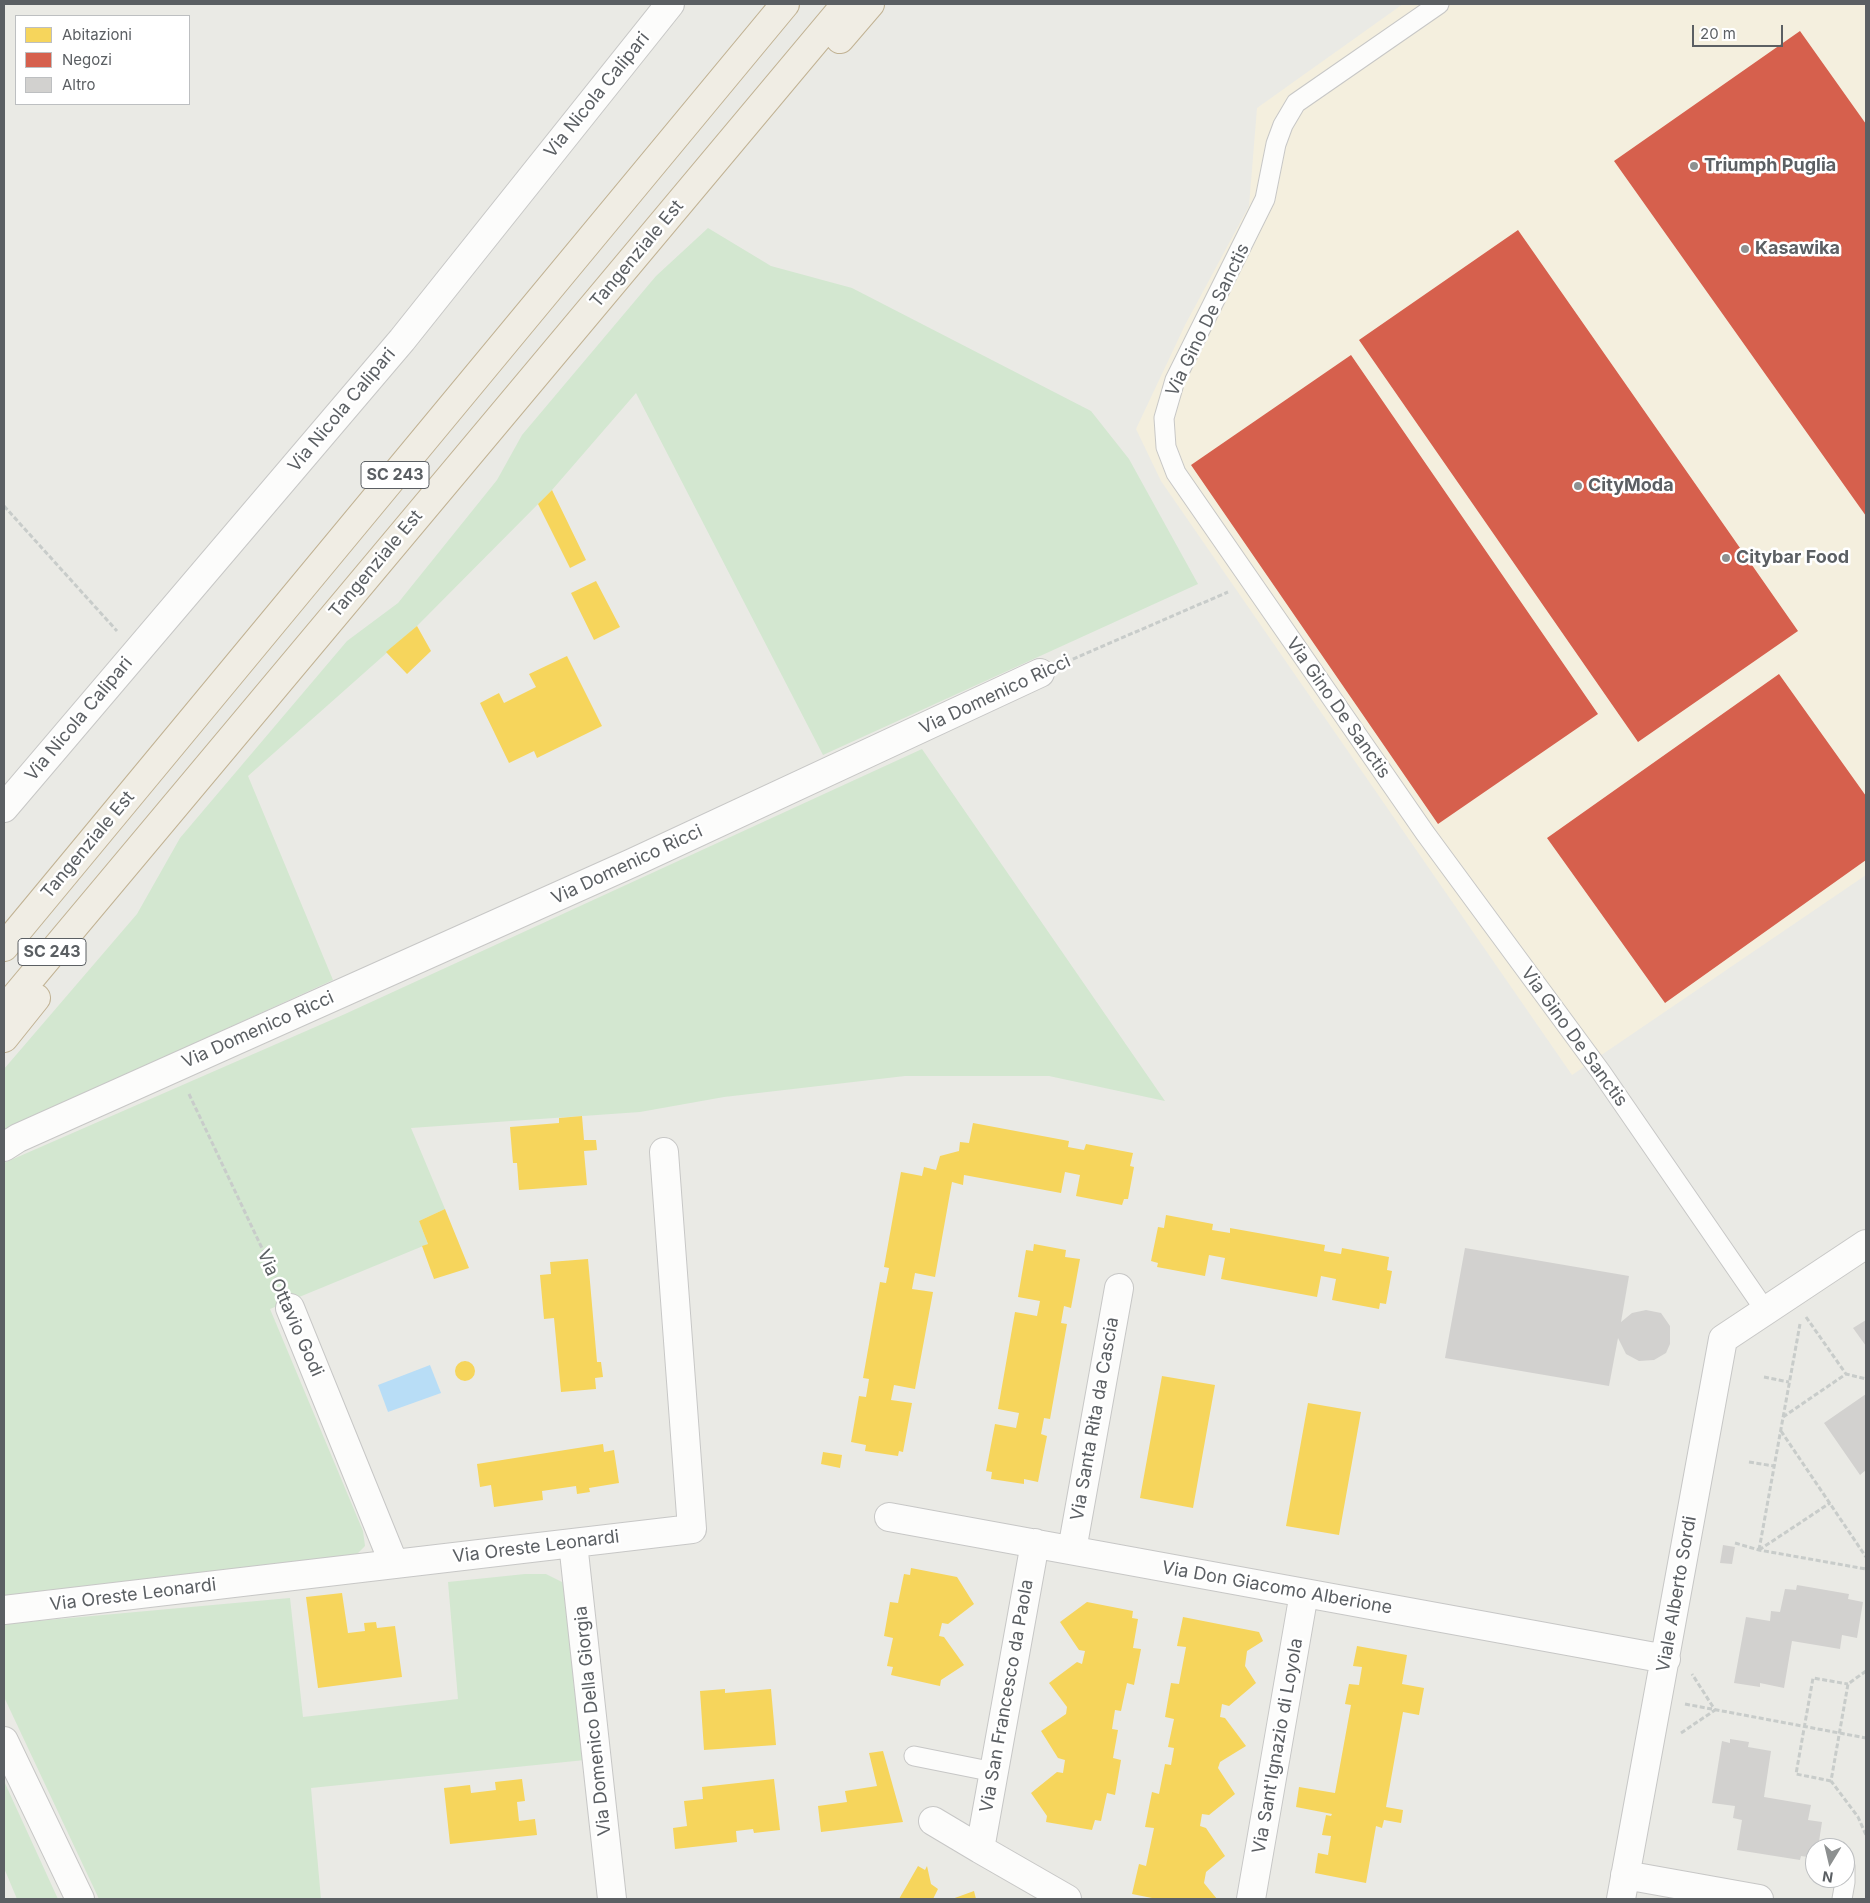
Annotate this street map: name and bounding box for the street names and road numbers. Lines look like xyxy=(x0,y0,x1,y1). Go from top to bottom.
street label: Via Nicola Calipari xyxy=(540,28,654,162)
street label: Tangenziale Est xyxy=(586,196,688,312)
street label: Via Gino De Sanctis xyxy=(1162,240,1254,400)
street label: Via Nicola Calipari xyxy=(284,344,400,476)
road number: SC 243 xyxy=(361,462,429,488)
street label: Tangenziale Est xyxy=(325,506,427,622)
street label: Via Gino De Sanctis xyxy=(1281,633,1395,783)
street label: Via Domenico Ricci xyxy=(916,651,1074,739)
street label: Via Nicola Calipari xyxy=(21,653,137,785)
street label: Tangenziale Est xyxy=(37,787,139,903)
street label: Via Domenico Ricci xyxy=(548,821,706,909)
road number: SC 243 xyxy=(18,939,86,966)
street label: Via Gino De Sanctis xyxy=(1516,963,1632,1111)
street label: Via Domenico Ricci xyxy=(179,987,337,1073)
street label: Via Ottavio Godi xyxy=(252,1246,328,1380)
street label: Via Santa Rita da Cascia xyxy=(1066,1316,1124,1522)
street label: Viale Alberto Sordi xyxy=(1653,1514,1701,1674)
street label: Via Oreste Leonardi xyxy=(452,1526,620,1568)
street label: Via Don Giacomo Alberione xyxy=(1160,1557,1394,1619)
street label: Via Oreste Leonardi xyxy=(49,1574,217,1616)
street label: Via San Francesco da Paola xyxy=(976,1578,1038,1814)
street label: Via Domenico Della Giorgia xyxy=(570,1605,616,1837)
street label: Via Sant'Ignazio di Loyola xyxy=(1248,1637,1308,1855)

